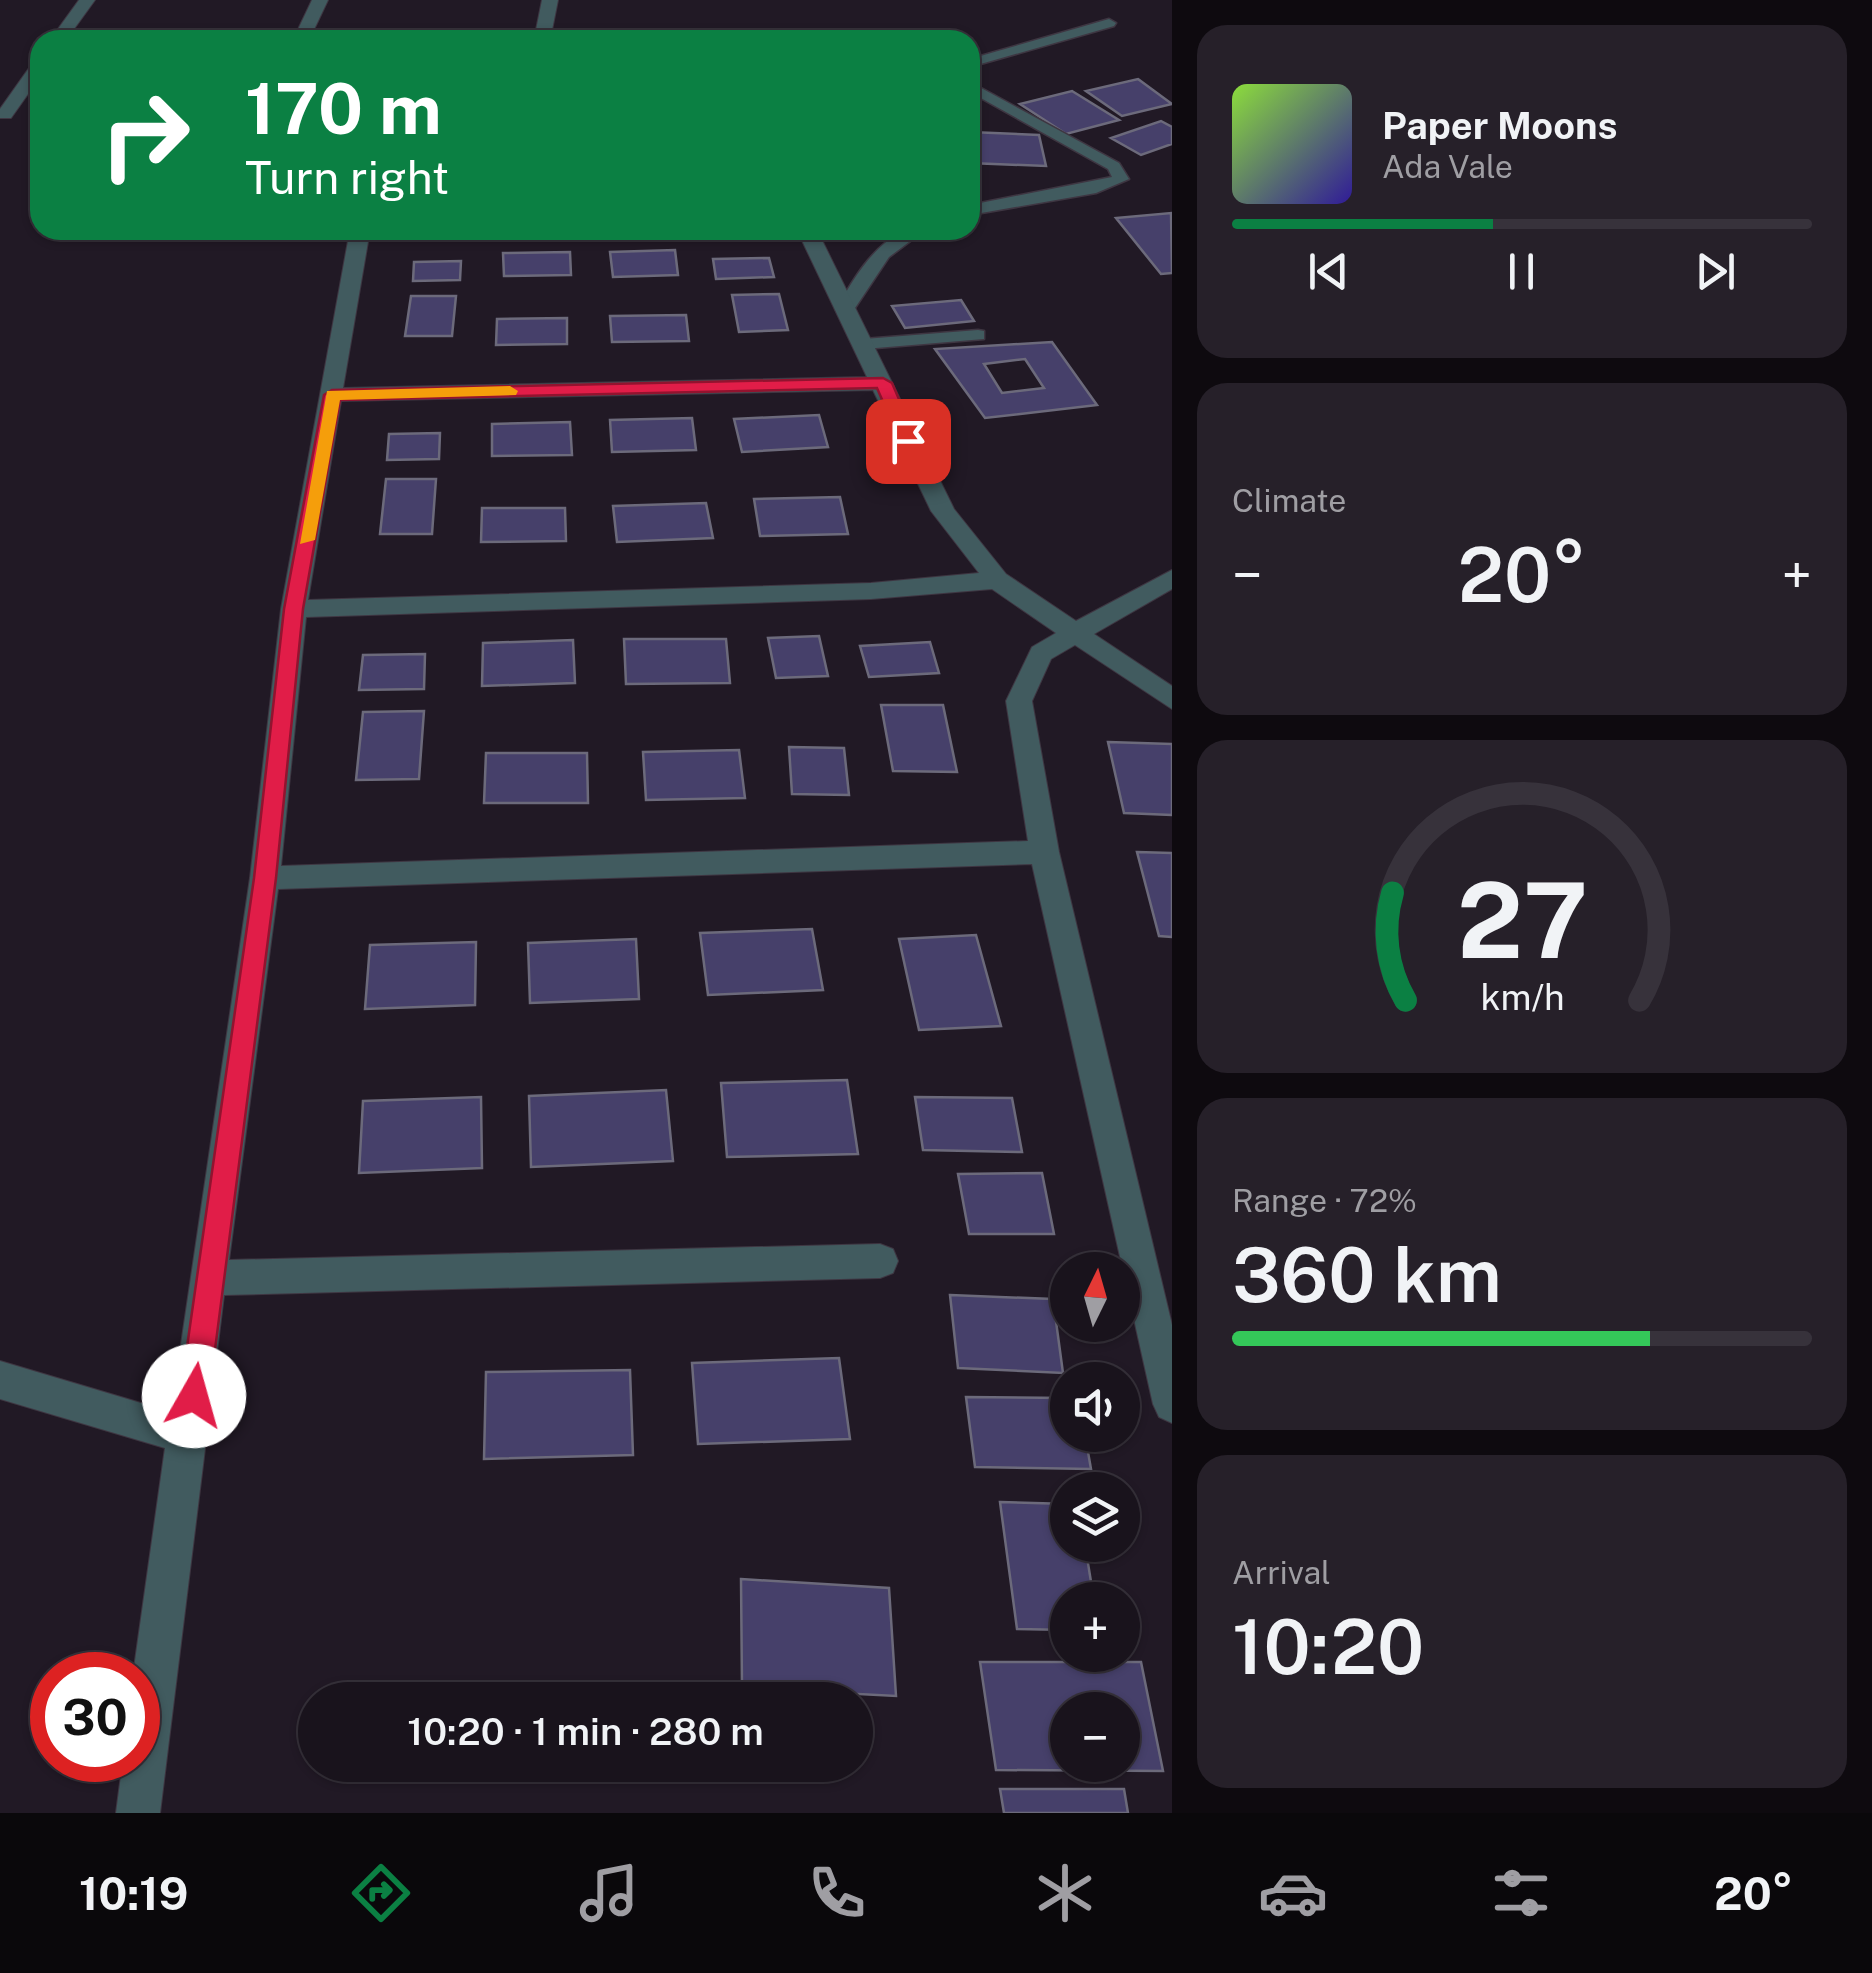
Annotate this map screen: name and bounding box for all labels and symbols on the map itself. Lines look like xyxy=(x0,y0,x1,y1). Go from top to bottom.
pin xyxy=(866,399,951,484)
north arrow xyxy=(1050,1252,1140,1342)
position arrow xyxy=(142,1344,246,1448)
speed limit sign: 30 xyxy=(30,1652,160,1782)

